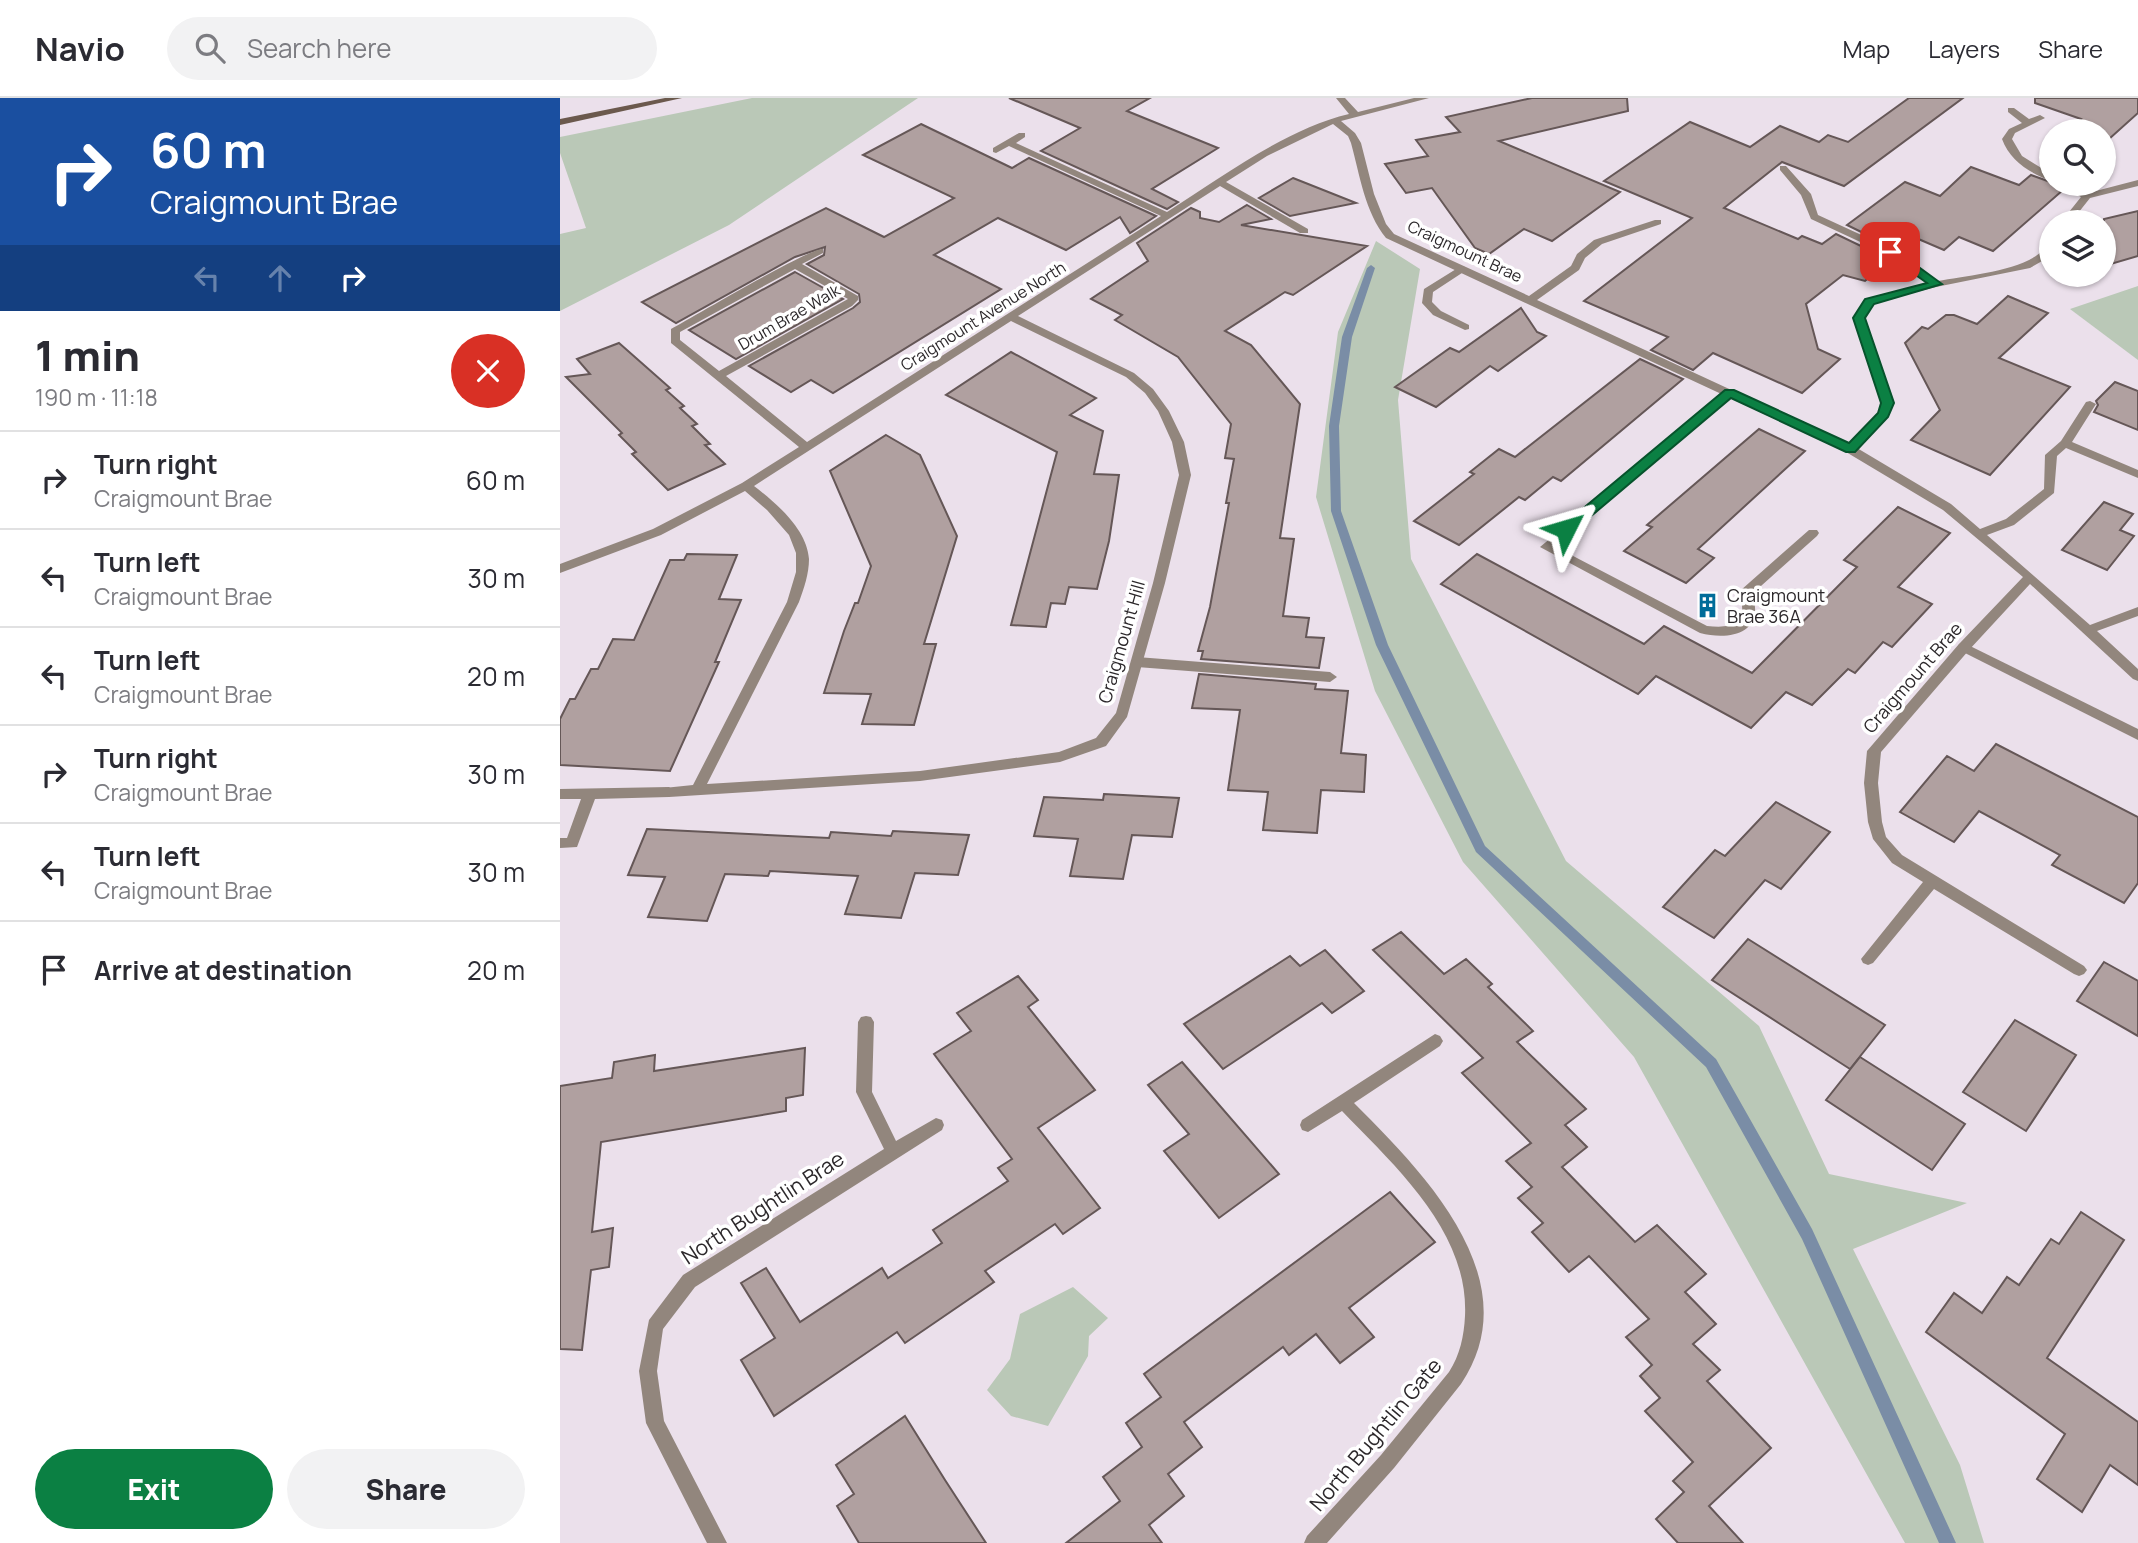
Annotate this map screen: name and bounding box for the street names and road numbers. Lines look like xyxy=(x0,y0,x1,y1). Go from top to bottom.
street label: Craigmount Brae xyxy=(1404,215,1526,287)
street label: Craigmount Avenue North xyxy=(896,256,1070,376)
street label: Drum Brae Walk xyxy=(734,278,845,355)
street label: Craigmount Hill xyxy=(1092,577,1150,706)
street label: Craigmount Brae xyxy=(1857,617,1967,738)
street label: North Bughtlin Brae xyxy=(676,1144,849,1270)
street label: North Bughtlin Gate xyxy=(1303,1352,1447,1517)

